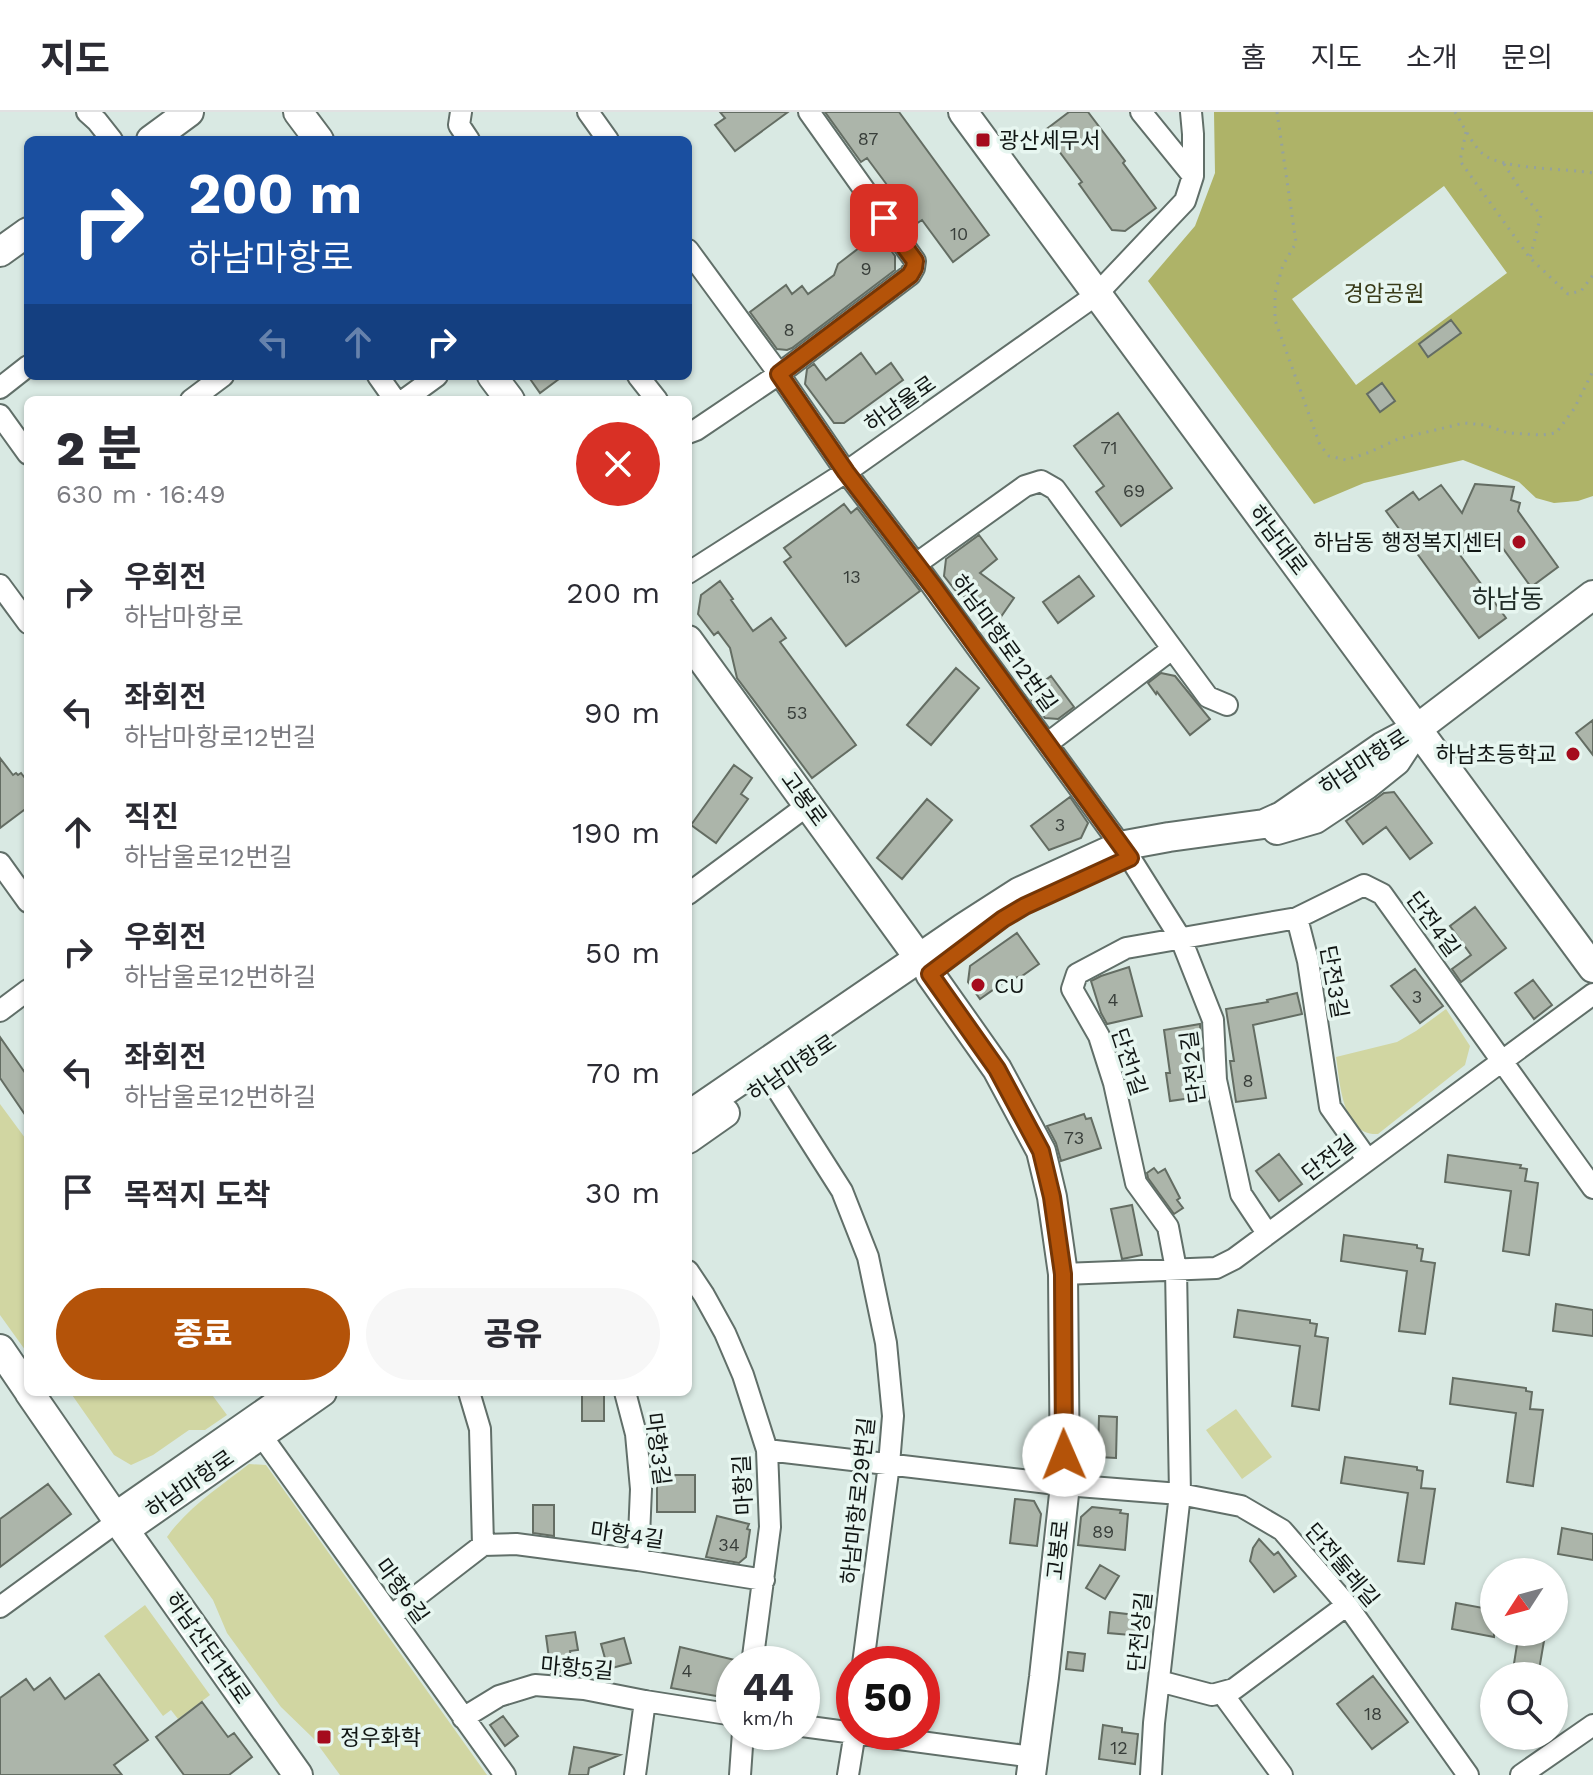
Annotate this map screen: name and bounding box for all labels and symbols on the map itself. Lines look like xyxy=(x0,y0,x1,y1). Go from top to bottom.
house number: 87 xyxy=(858,128,878,149)
place label: 광산세무서 xyxy=(999,128,1100,153)
marker: 광산세무서 xyxy=(974,131,992,149)
pin xyxy=(850,184,918,252)
house number: 10 xyxy=(950,223,968,244)
house number: 9 xyxy=(860,258,872,279)
park label: 경암공원 xyxy=(1344,281,1424,306)
house number: 8 xyxy=(783,319,795,340)
street label: 하남울로 xyxy=(860,371,940,437)
house number: 71 xyxy=(1100,437,1118,458)
house number: 69 xyxy=(1123,480,1145,501)
street label: 하남대로 xyxy=(1244,500,1312,580)
place label: 하남동 행정복지센터 xyxy=(1313,530,1503,555)
marker: 하남동 행정복지센터 xyxy=(1510,533,1528,551)
house number: 13 xyxy=(843,566,861,587)
street label: 하남마항로12번길 xyxy=(946,570,1062,716)
district label: 하남동 xyxy=(1472,584,1544,614)
house number: 53 xyxy=(787,702,807,723)
street label: 하남마항로 xyxy=(1315,724,1413,800)
place label: 하남초등학교 xyxy=(1436,742,1557,767)
marker: 하남초등학교 xyxy=(1564,745,1582,763)
street label: 고봉로 xyxy=(776,767,832,831)
house number: 3 xyxy=(1055,814,1065,835)
street label: 단전4길 xyxy=(1401,887,1465,961)
street label: 단전3길 xyxy=(1315,944,1353,1020)
place label: CU xyxy=(994,973,1025,998)
marker: CU xyxy=(969,976,987,994)
house number: 3 xyxy=(1412,986,1422,1007)
house number: 4 xyxy=(1108,989,1119,1010)
street label: 단전1길 xyxy=(1106,1025,1152,1099)
street label: 하남마항로 xyxy=(743,1029,841,1107)
street label: 단전2길 xyxy=(1176,1029,1210,1105)
house number: 8 xyxy=(1242,1070,1254,1091)
house number: 73 xyxy=(1064,1127,1084,1148)
street label: 단전길 xyxy=(1297,1130,1361,1186)
street label: 마항3길 xyxy=(641,1411,675,1487)
position arrow xyxy=(1022,1413,1106,1497)
street label: 하남마항로29번길 xyxy=(837,1416,879,1586)
street label: 하남마항로 xyxy=(141,1445,239,1523)
street label: 마항길 xyxy=(729,1454,757,1516)
street label: 마항4길 xyxy=(589,1517,665,1553)
street label: 고봉로 xyxy=(1042,1518,1074,1582)
street label: 단전둘레길 xyxy=(1300,1518,1384,1612)
house number: 89 xyxy=(1092,1521,1114,1542)
house number: 34 xyxy=(718,1534,740,1555)
street label: 마항6길 xyxy=(370,1554,434,1628)
north arrow xyxy=(1480,1558,1568,1646)
street label: 하남산단1번로 xyxy=(160,1588,256,1708)
street label: 단전상길 xyxy=(1123,1590,1157,1674)
speed limit sign: 50 xyxy=(836,1646,940,1750)
street label: 마항5길 xyxy=(539,1652,615,1684)
house number: 4 xyxy=(682,1660,693,1681)
house number: 18 xyxy=(1364,1703,1382,1724)
place label: 정우화학 xyxy=(340,1725,421,1750)
marker: 정우화학 xyxy=(315,1728,333,1746)
house number: 12 xyxy=(1110,1737,1128,1758)

